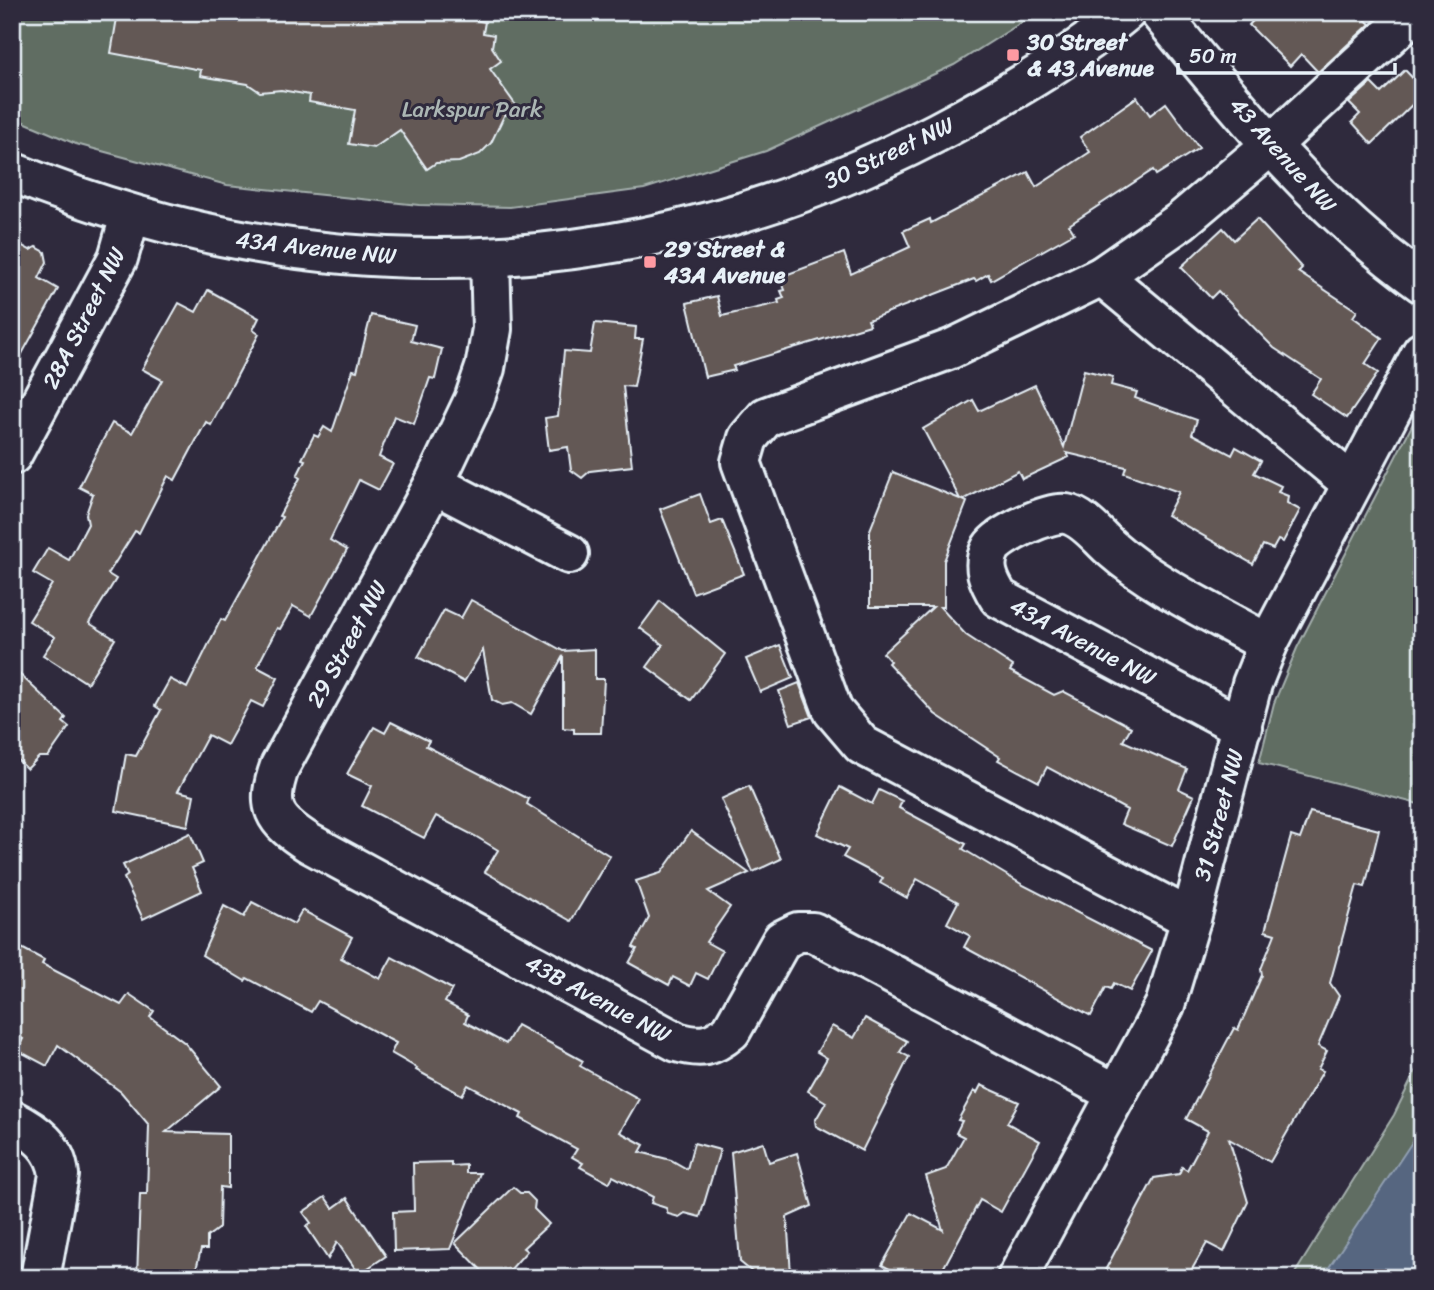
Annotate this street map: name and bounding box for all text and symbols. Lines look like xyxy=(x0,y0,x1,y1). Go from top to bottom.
place label: 30 Street & 43 Avenue xyxy=(1026,22,1155,89)
scale bar xyxy=(1178,32,1396,76)
text: 50 m xyxy=(1189,37,1237,75)
marker: 30 Street & 43 Avenue xyxy=(1005,47,1021,63)
street label: 43 Avenue NW xyxy=(1219,87,1348,224)
park label: Larkspur Park xyxy=(402,89,543,130)
street label: 30 Street NW xyxy=(817,104,962,201)
street label: 43A Avenue NW xyxy=(234,219,399,277)
place label: 29 Street & 43A Avenue xyxy=(663,229,786,296)
street label: 28A Street NW xyxy=(31,239,138,396)
marker: 29 Street & 43A Avenue xyxy=(642,254,658,270)
street label: 29 Street NW xyxy=(295,572,399,715)
street label: 43A Avenue NW xyxy=(1002,586,1165,698)
street label: 31 Street NW xyxy=(1182,743,1257,886)
street label: 43B Avenue NW xyxy=(517,943,679,1055)

